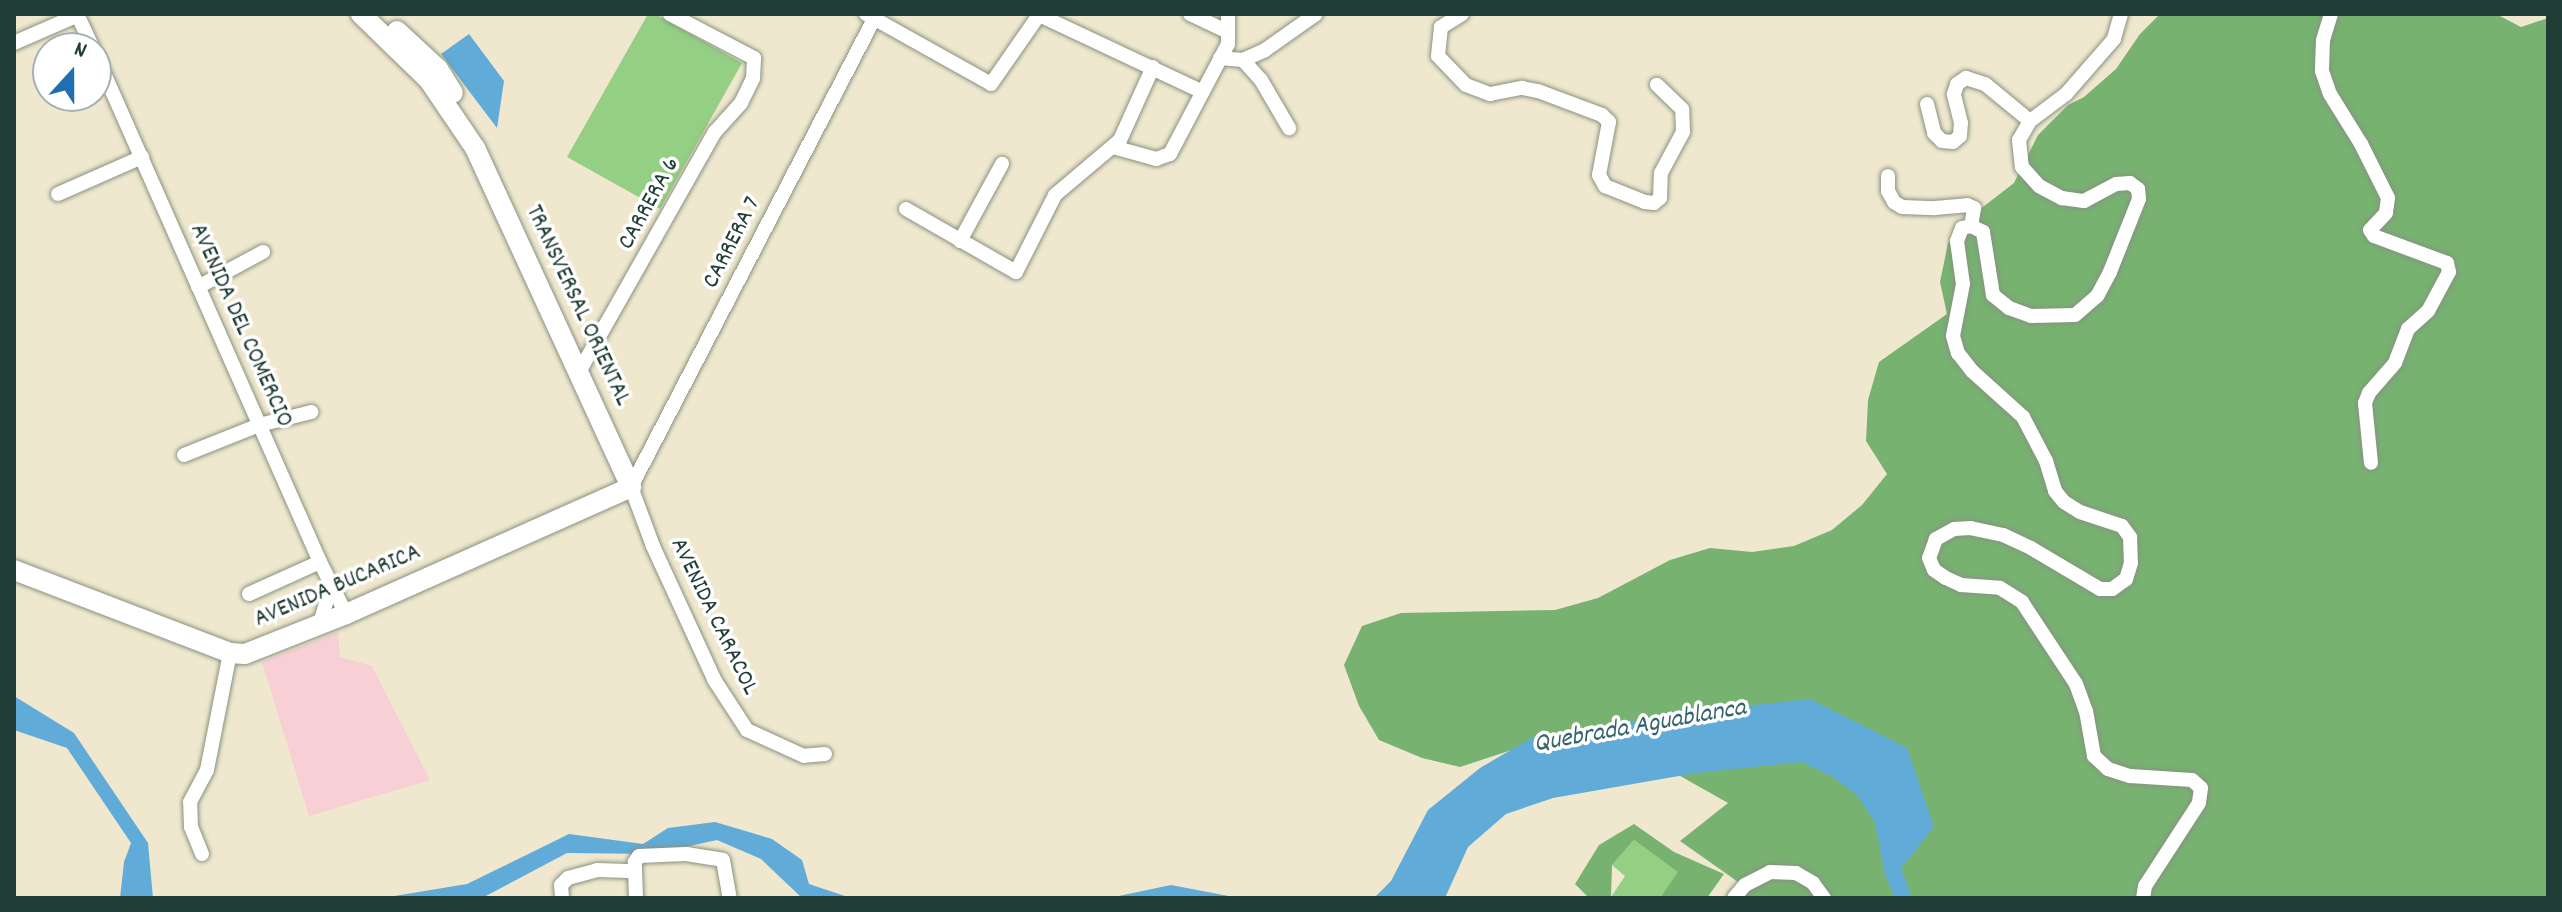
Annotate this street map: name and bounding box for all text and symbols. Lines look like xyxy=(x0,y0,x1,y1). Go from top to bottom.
north arrow xyxy=(32,32,112,112)
text: N xyxy=(69,35,91,67)
street label: CARRERA 6 xyxy=(613,153,687,255)
street label: CARRERA 7 xyxy=(698,192,768,294)
street label: TRANSVERSAL ORIENTAL xyxy=(518,201,636,411)
street label: AVENIDA DEL COMERCIO xyxy=(182,220,298,432)
street label: AVENIDA CARACOL xyxy=(663,534,763,700)
street label: AVENIDA BUCARICA xyxy=(251,539,425,635)
water label: Quebrada Aguablanca xyxy=(1532,693,1748,761)

